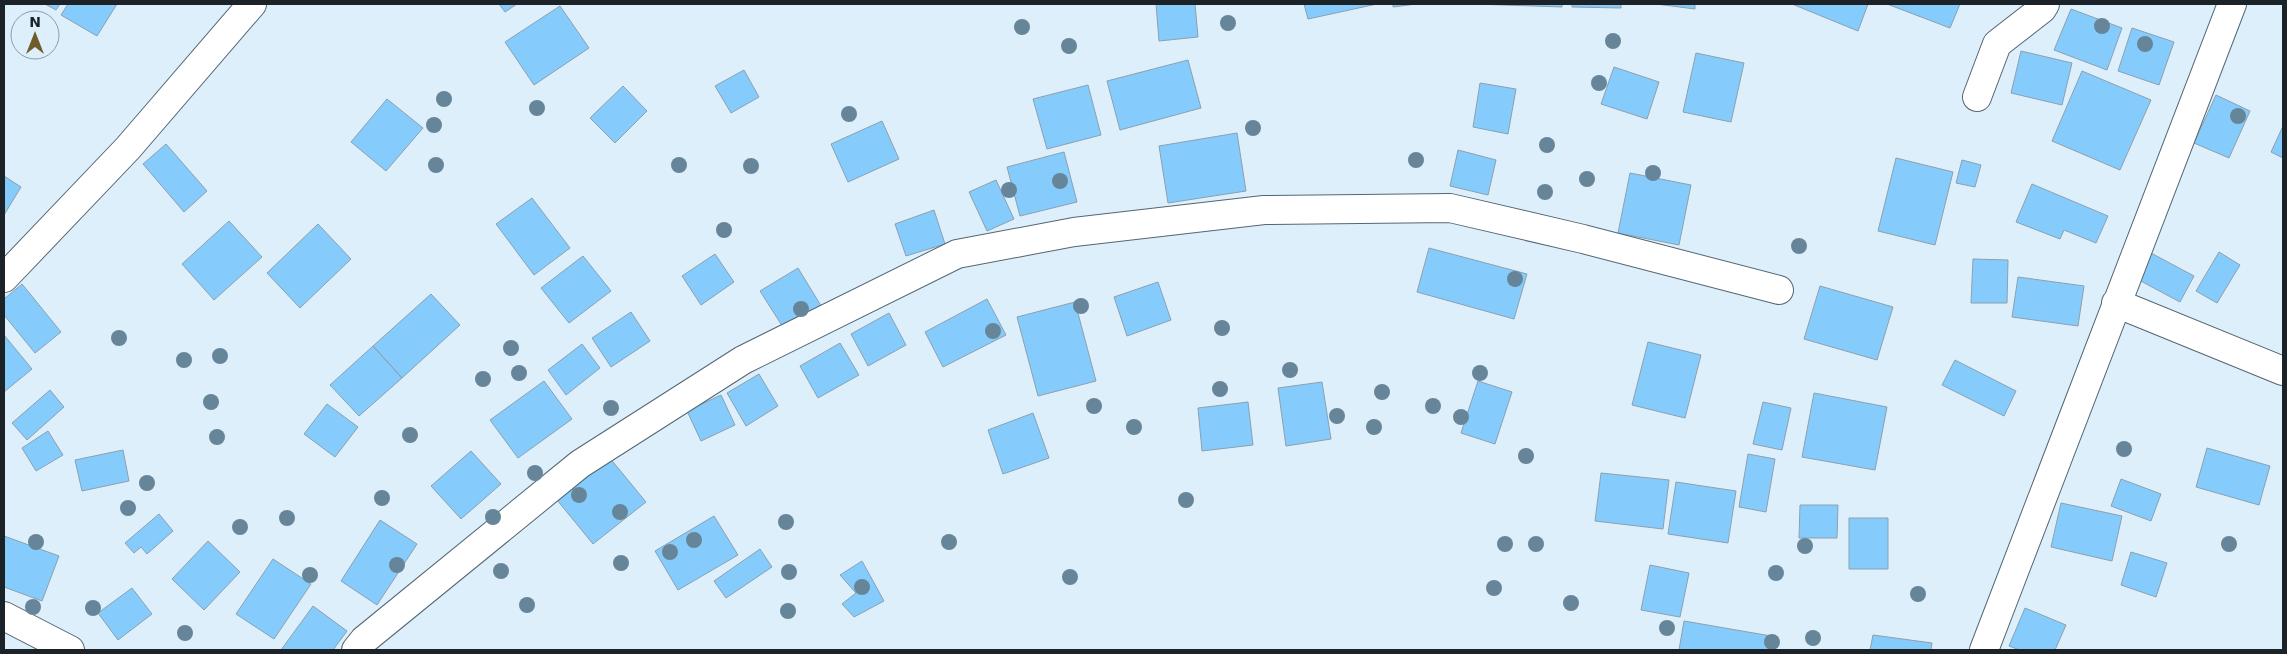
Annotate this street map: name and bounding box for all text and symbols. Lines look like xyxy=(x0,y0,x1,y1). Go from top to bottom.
north arrow xyxy=(10,10,60,60)
text: N xyxy=(29,14,41,30)

